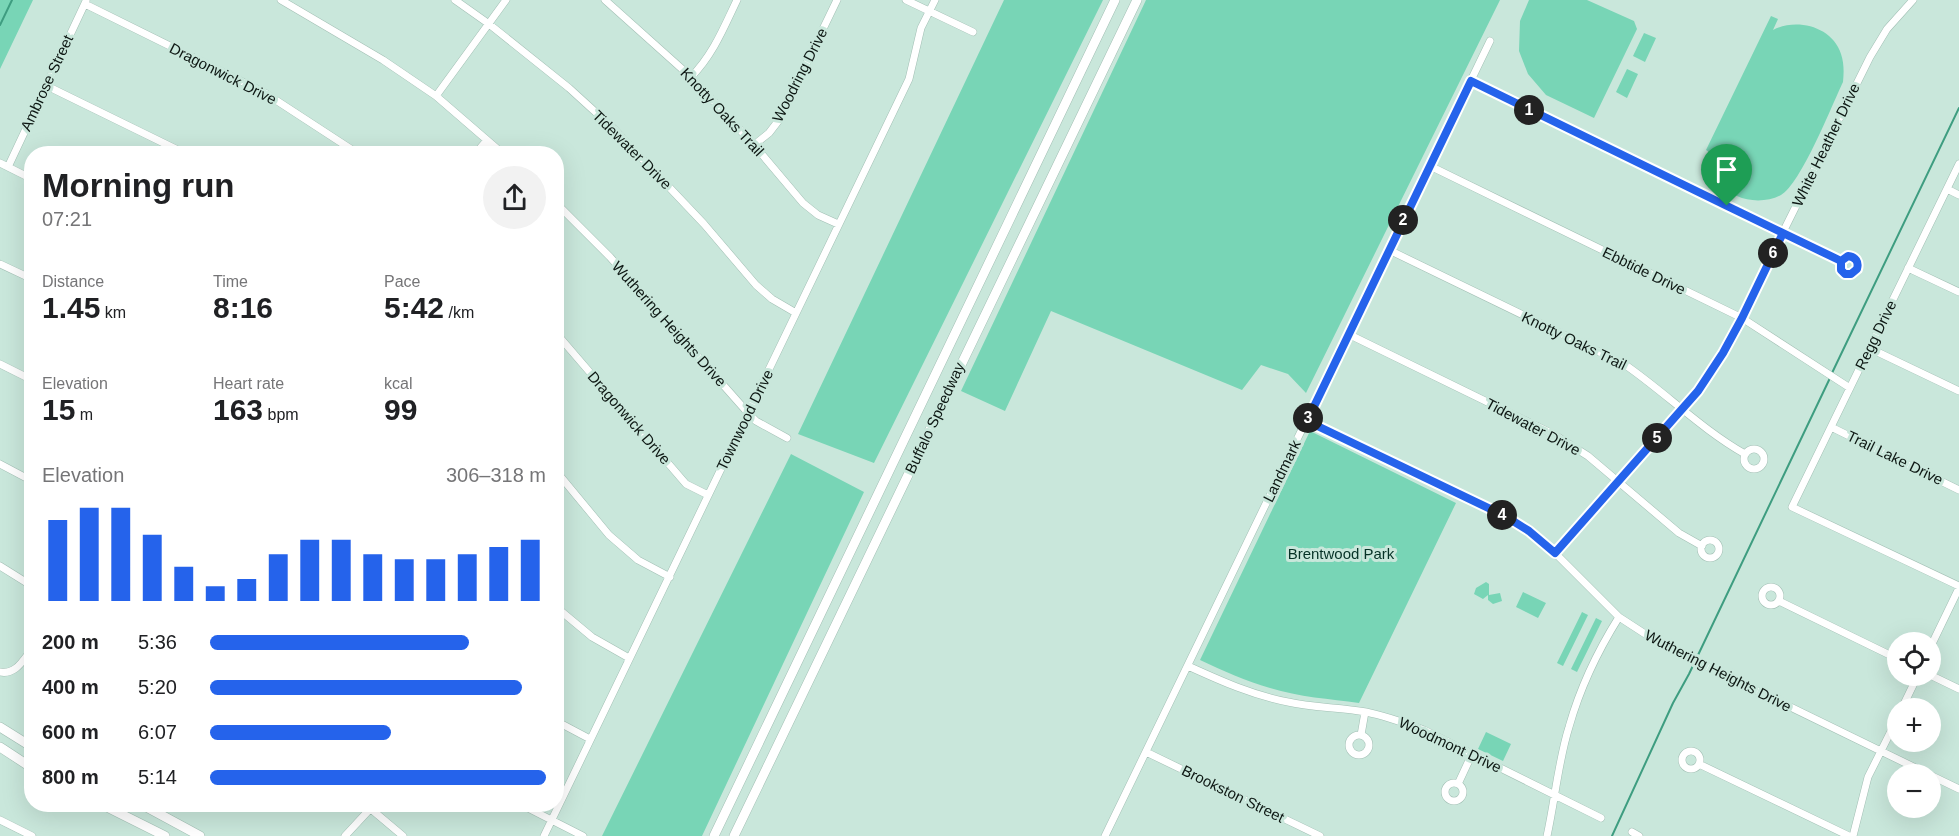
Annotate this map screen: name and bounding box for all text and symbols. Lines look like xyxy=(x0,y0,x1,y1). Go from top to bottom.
street label: Woodring Drive xyxy=(769,25,831,125)
street label: Ambrose Street xyxy=(17,31,77,134)
street label: Dragonwick Drive xyxy=(167,39,279,108)
street label: Knotty Oaks Trail xyxy=(677,64,768,159)
street label: White Heather Drive xyxy=(1788,80,1863,209)
pin: 1 xyxy=(1514,95,1544,125)
text: 1 xyxy=(1525,101,1533,118)
street label: Tidewater Drive xyxy=(589,107,675,193)
pin xyxy=(1701,144,1752,206)
icon: arrive xyxy=(1710,153,1743,186)
button: share xyxy=(483,166,546,229)
text: Morning run xyxy=(42,167,234,204)
pin: 2 xyxy=(1388,205,1418,235)
text: 07:21 xyxy=(42,208,92,230)
text: 2 xyxy=(1399,211,1407,228)
pin: 6 xyxy=(1758,238,1788,268)
street label: Ebbtide Drive xyxy=(1600,243,1688,298)
text: 6 xyxy=(1769,244,1777,261)
street label: Wuthering Heights Drive xyxy=(609,258,730,390)
text: Distance xyxy=(42,273,104,290)
text: Time xyxy=(213,273,248,290)
text: Pace xyxy=(384,273,420,290)
text: 1.45 xyxy=(42,291,100,324)
text: 8:16 xyxy=(213,291,273,324)
text: 5:42 xyxy=(384,291,444,324)
street label: Regg Drive xyxy=(1851,297,1900,372)
text: km xyxy=(100,304,126,321)
text: /km xyxy=(444,304,474,321)
street label: Knotty Oaks Trail xyxy=(1519,308,1629,373)
street label: Buffalo Speedway xyxy=(901,359,968,476)
street label: Townwood Drive xyxy=(713,367,776,473)
street label: Dragonwick Drive xyxy=(584,368,674,468)
text: Elevation xyxy=(42,375,108,392)
text: Heart rate xyxy=(213,375,284,392)
text: kcal xyxy=(384,375,412,392)
text: 15 xyxy=(42,393,75,426)
text: 163 xyxy=(213,393,263,426)
text: 99 xyxy=(384,393,417,426)
street label: Tidewater Drive xyxy=(1483,395,1583,459)
pin: 3 xyxy=(1293,403,1323,433)
text: m xyxy=(75,406,93,423)
text: bpm xyxy=(263,406,299,423)
text: 3 xyxy=(1304,409,1312,426)
pin: 5 xyxy=(1642,423,1672,453)
street label: Trail Lake Drive xyxy=(1845,427,1946,488)
text: 5 xyxy=(1653,429,1661,446)
street label: Landmark xyxy=(1259,437,1304,504)
text: Elevation xyxy=(42,464,124,486)
text: 306–318 m xyxy=(446,464,546,486)
pin: 4 xyxy=(1487,500,1517,530)
text: 4 xyxy=(1498,506,1506,523)
park label: Brentwood Park xyxy=(1288,545,1395,562)
street label: Wuthering Heights Drive xyxy=(1642,626,1794,715)
text: 200 m xyxy=(42,631,99,653)
text: 5:36 xyxy=(138,631,177,653)
map controls xyxy=(1887,632,1941,818)
button: locate xyxy=(1887,632,1941,686)
text: 400 m xyxy=(42,676,99,698)
text: 5:20 xyxy=(138,676,177,698)
button: + xyxy=(1887,698,1941,752)
street label: Woodmont Drive xyxy=(1396,713,1504,776)
text: 600 m xyxy=(42,721,99,743)
text: 6:07 xyxy=(138,721,177,743)
street label: Brookston Street xyxy=(1179,761,1288,826)
button: − xyxy=(1887,764,1941,818)
text: 800 m xyxy=(42,766,99,788)
text: 5:14 xyxy=(138,766,177,788)

